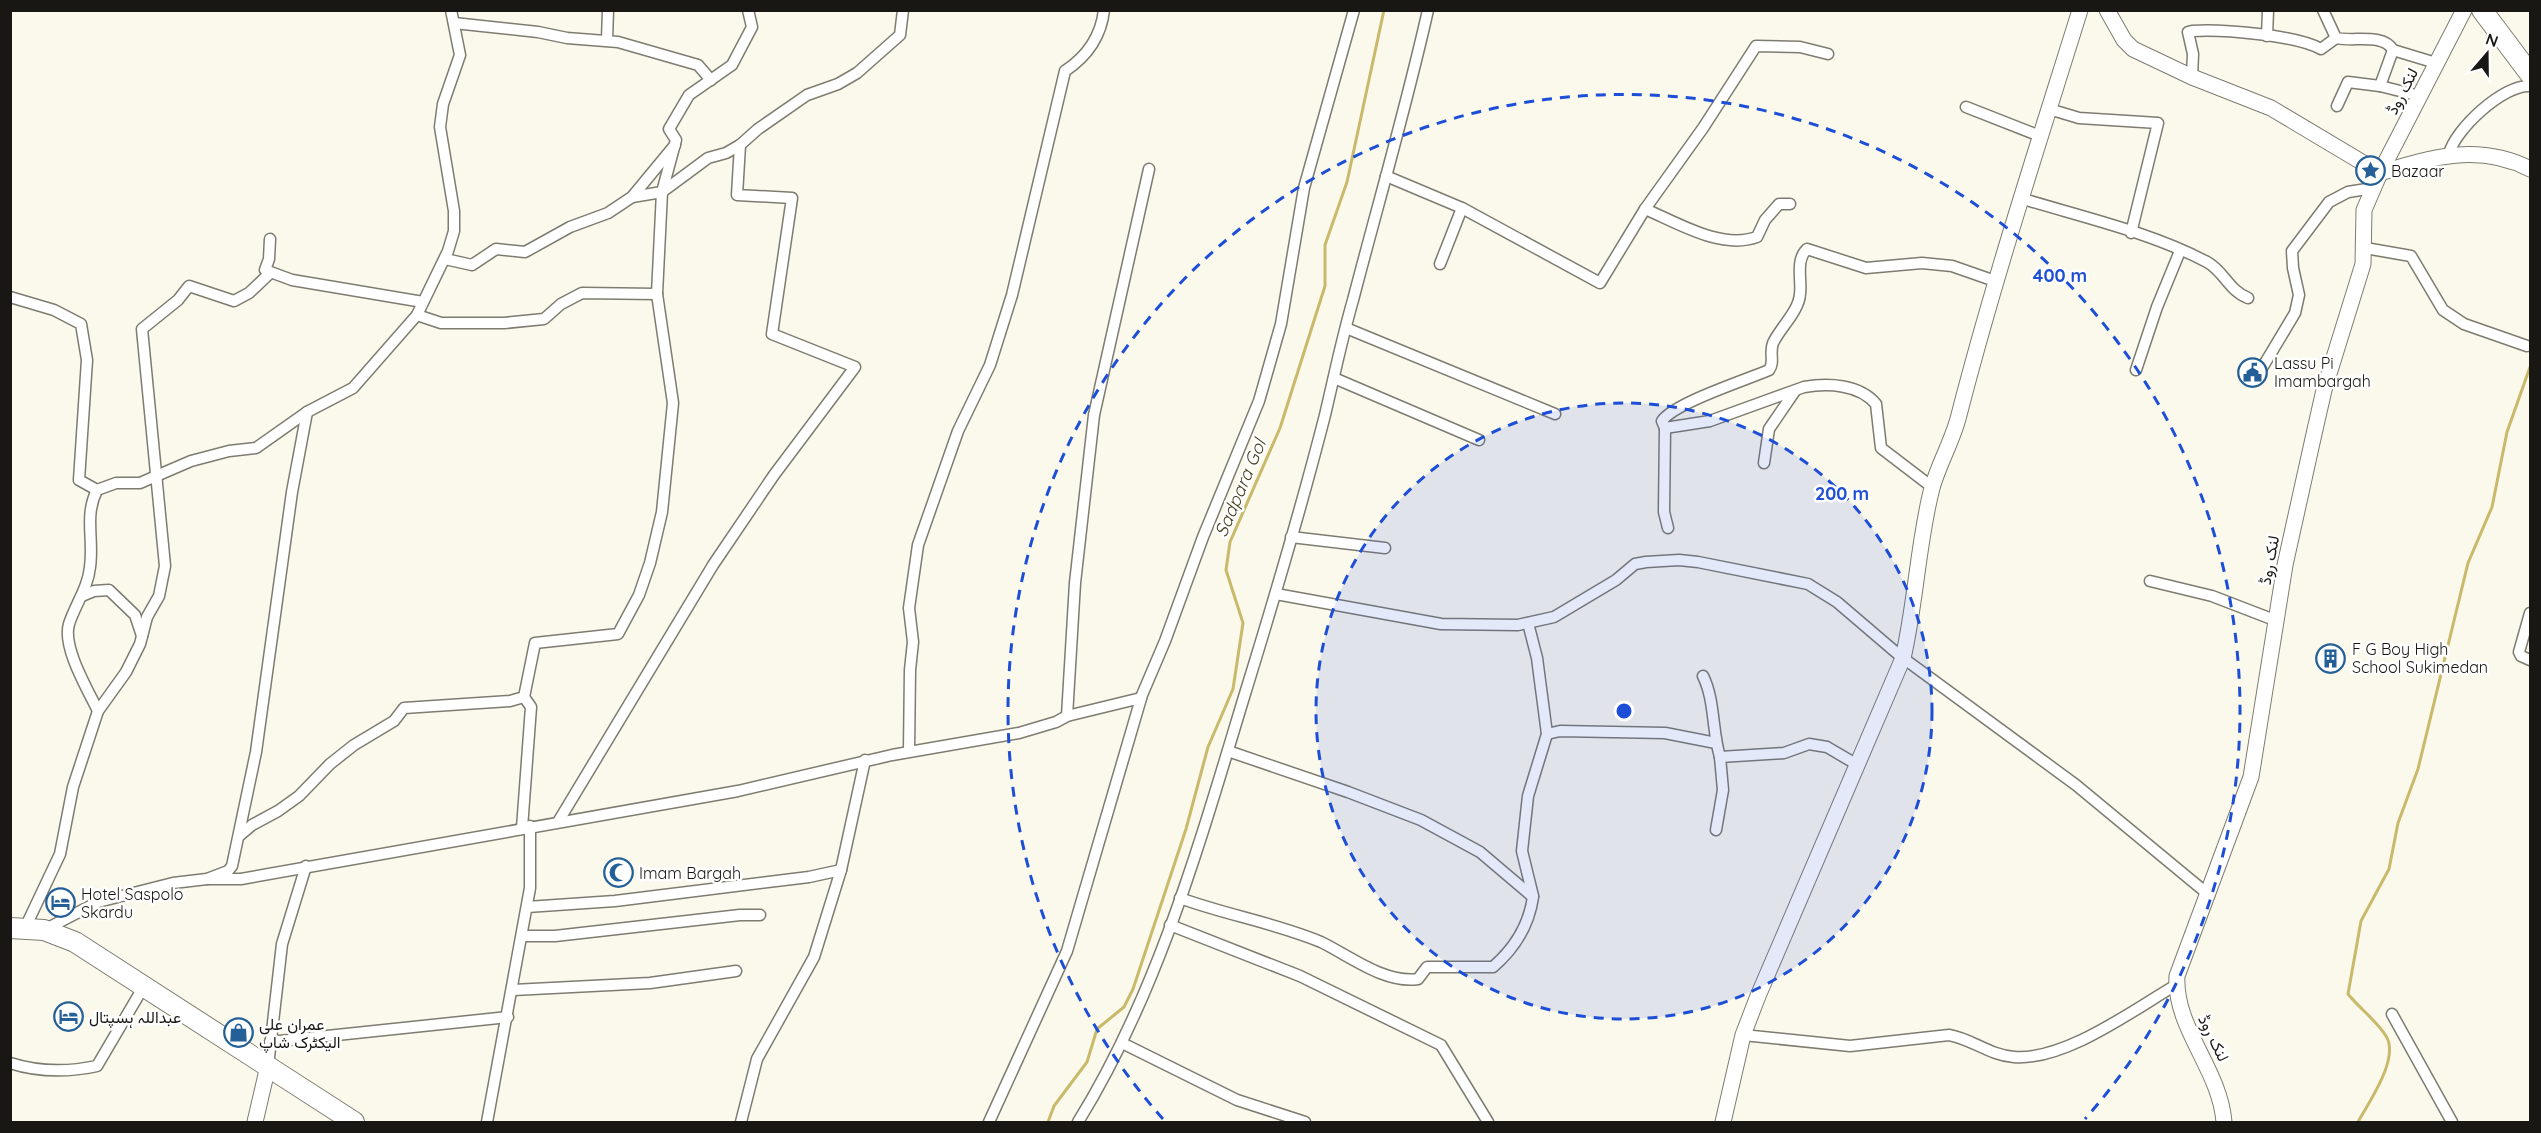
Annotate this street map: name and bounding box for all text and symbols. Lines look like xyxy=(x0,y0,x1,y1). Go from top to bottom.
north arrow xyxy=(2457,24,2517,84)
text: N xyxy=(2483,28,2501,51)
street label: لنک روڈ xyxy=(2382,64,2423,118)
place icon: Bazaar xyxy=(2354,155,2386,187)
place label: Bazaar xyxy=(2391,161,2445,181)
text: 400 m xyxy=(2033,264,2087,287)
place label: Lassu Pi Imambargah xyxy=(2274,353,2371,391)
public building icon: Lassu Pi Imambargah xyxy=(2237,356,2269,388)
water label: Sadpara Gol xyxy=(1209,434,1272,540)
text: 200 m xyxy=(1815,482,1869,505)
street label: لنک روڈ xyxy=(2255,534,2284,586)
place label: F G Boy High School Sukimedan xyxy=(2352,639,2488,677)
building icon: F G Boy High School Sukimedan xyxy=(2315,642,2347,674)
centre of rings xyxy=(1614,701,1634,721)
mosque icon: Imam Bargah xyxy=(602,857,634,889)
place label: Imam Bargah xyxy=(639,863,741,883)
place label: Hotel Saspolo Skardu xyxy=(81,884,183,922)
hotel icon: Hotel Saspolo Skardu xyxy=(44,887,76,919)
hotel icon: عبداللہ ہسپتال xyxy=(52,1001,84,1033)
place label: عبداللہ ہسپتال xyxy=(89,1007,181,1029)
street label: لنک روڈ xyxy=(2193,1011,2234,1065)
place label: عمران علی الیکٹرک شاپ xyxy=(259,1014,341,1054)
shop icon: عمران علی الیکٹرک شاپ xyxy=(222,1017,254,1049)

